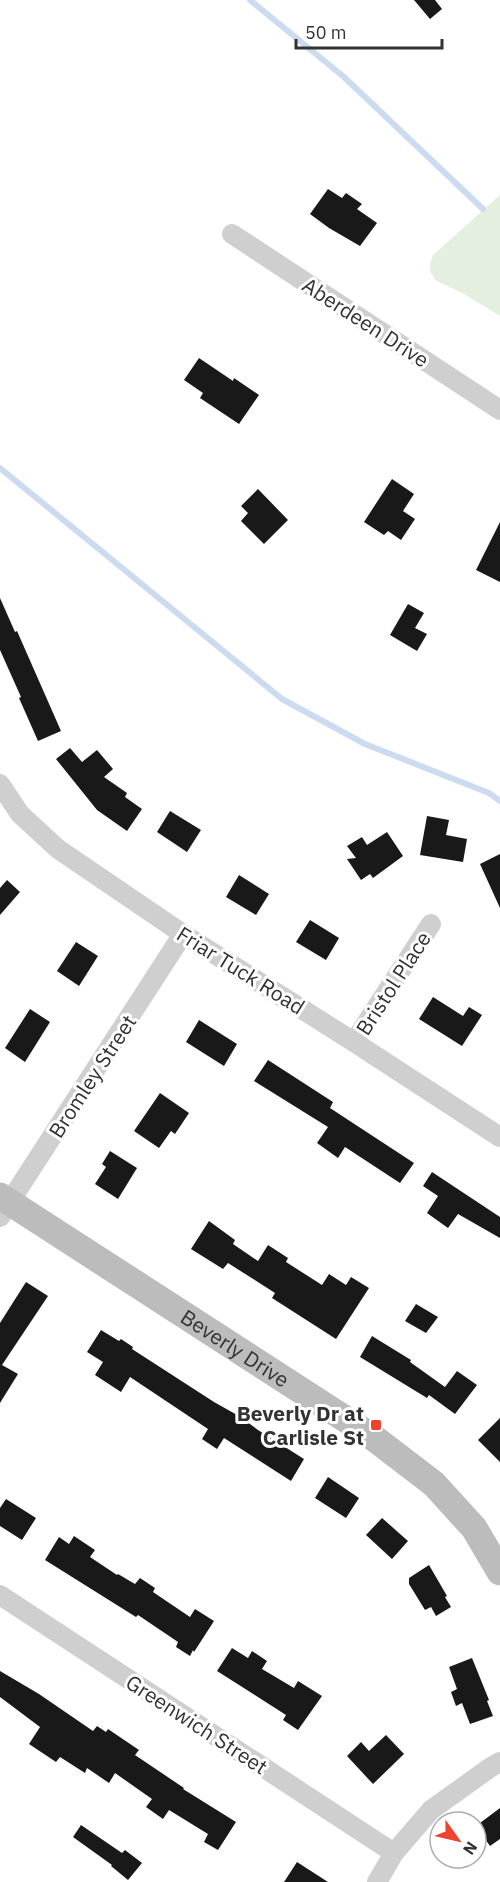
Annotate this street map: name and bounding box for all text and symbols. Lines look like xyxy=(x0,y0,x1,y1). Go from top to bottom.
scale bar xyxy=(296,12,442,50)
text: 50 m xyxy=(305,21,347,44)
street label: Aberdeen Drive xyxy=(297,271,435,373)
street label: Friar Tuck Road xyxy=(172,919,310,1021)
street label: Bristol Place xyxy=(349,926,437,1040)
street label: Bromley Street xyxy=(42,1009,142,1143)
street label: Beverly Drive xyxy=(175,1302,295,1393)
place label: Beverly Dr at Carlisle St xyxy=(237,1399,364,1451)
marker: Beverly Dr at Carlisle St xyxy=(369,1418,383,1432)
street label: Greenwich Street xyxy=(121,1668,273,1780)
north arrow xyxy=(428,1810,488,1870)
text: N xyxy=(459,1838,482,1859)

